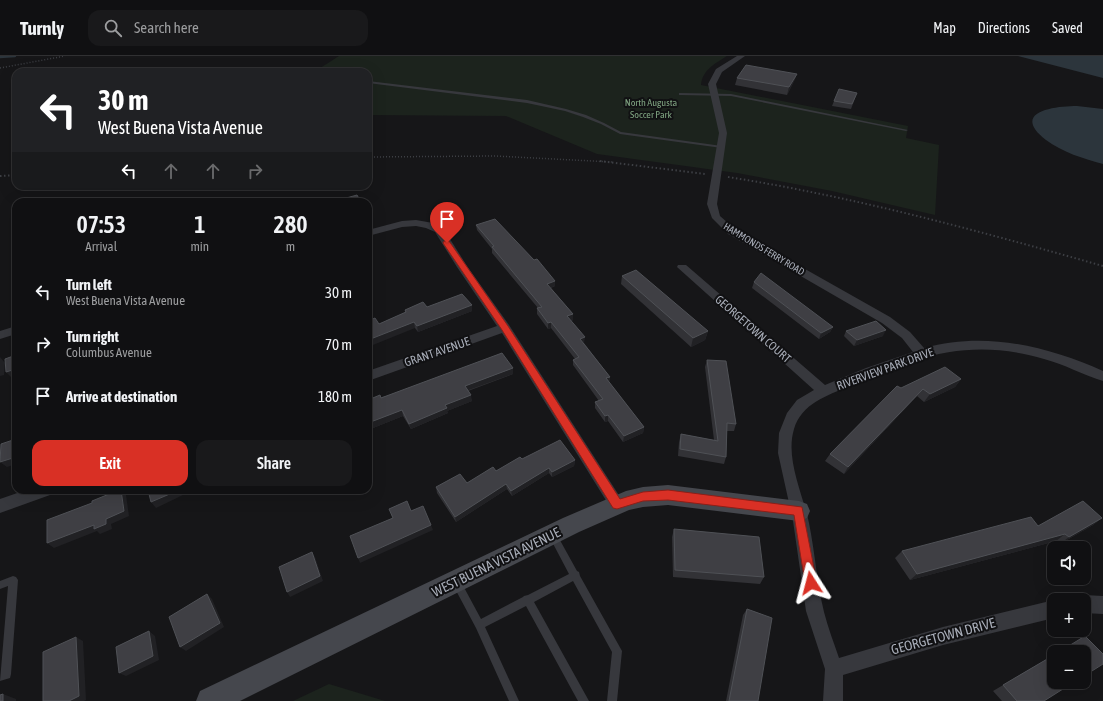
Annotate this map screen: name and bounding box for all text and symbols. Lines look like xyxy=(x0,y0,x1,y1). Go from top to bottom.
search box xyxy=(88,10,368,46)
text: Turnly xyxy=(20,17,64,39)
icon: search xyxy=(102,17,124,39)
text: Search here xyxy=(134,19,199,36)
text: Map xyxy=(933,20,956,36)
text: Directions xyxy=(978,20,1030,36)
text: Saved xyxy=(1052,20,1083,36)
icon: left xyxy=(32,84,84,136)
text: 30 m xyxy=(98,84,148,116)
park label: North Augusta Soccer Park xyxy=(625,97,678,120)
text: West Buena Vista Avenue xyxy=(98,117,263,138)
icon: left xyxy=(118,160,140,182)
icon: ahead xyxy=(160,160,182,182)
icon: ahead xyxy=(202,160,224,182)
icon: right xyxy=(244,160,266,182)
pin xyxy=(430,202,464,243)
icon: arrive xyxy=(436,208,458,230)
text: 07:53 xyxy=(77,211,126,238)
text: 1 xyxy=(194,211,205,238)
text: 280 xyxy=(274,211,307,238)
street label: HAMMONDS FERRY ROAD xyxy=(722,221,807,278)
text: Arrival xyxy=(85,239,117,254)
text: min xyxy=(190,239,209,254)
text: m xyxy=(286,239,295,254)
text: Turn left xyxy=(66,276,112,293)
icon: left xyxy=(32,281,54,303)
text: 30 m xyxy=(325,284,352,301)
street label: GEORGETOWN COURT xyxy=(712,292,794,366)
text: West Buena Vista Avenue xyxy=(66,293,185,308)
text: Turn right xyxy=(66,328,119,345)
icon: right xyxy=(32,333,54,355)
street label: GRANT AVENUE xyxy=(403,334,471,370)
text: 70 m xyxy=(325,336,352,353)
text: Columbus Avenue xyxy=(66,345,152,360)
street label: RIVERVIEW PARK DRIVE xyxy=(835,345,935,393)
icon: arrive xyxy=(32,385,54,407)
text: Arrive at destination xyxy=(66,388,177,405)
text: 180 m xyxy=(318,388,352,405)
button: Exit xyxy=(32,440,188,486)
button: Share xyxy=(196,440,352,486)
street label: WEST BUENA VISTA AVENUE xyxy=(429,524,563,600)
map controls xyxy=(1047,541,1091,689)
button: sound xyxy=(1047,541,1091,585)
position arrow xyxy=(790,562,832,604)
button: + xyxy=(1047,593,1091,637)
street label: GEORGETOWN DRIVE xyxy=(889,614,997,658)
button: − xyxy=(1047,645,1091,689)

